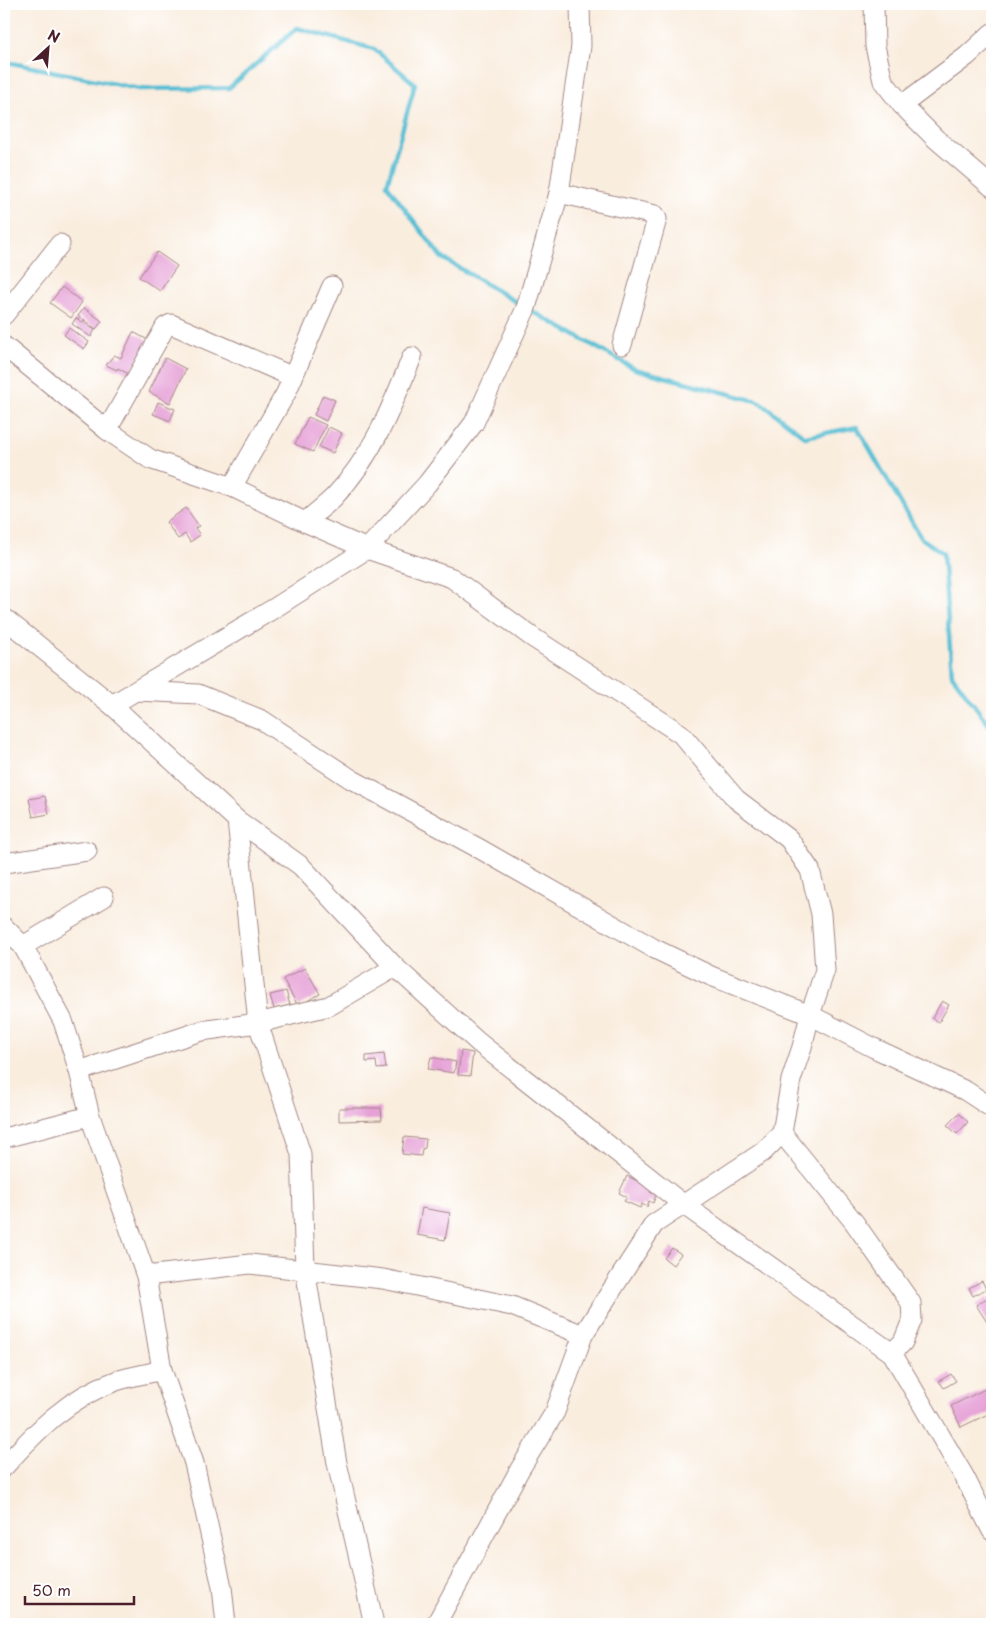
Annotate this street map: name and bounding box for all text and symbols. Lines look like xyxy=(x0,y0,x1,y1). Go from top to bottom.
north arrow xyxy=(22,22,72,72)
text: N xyxy=(44,24,64,48)
scale bar xyxy=(25,1573,134,1605)
text: 50 m xyxy=(32,1578,71,1601)

